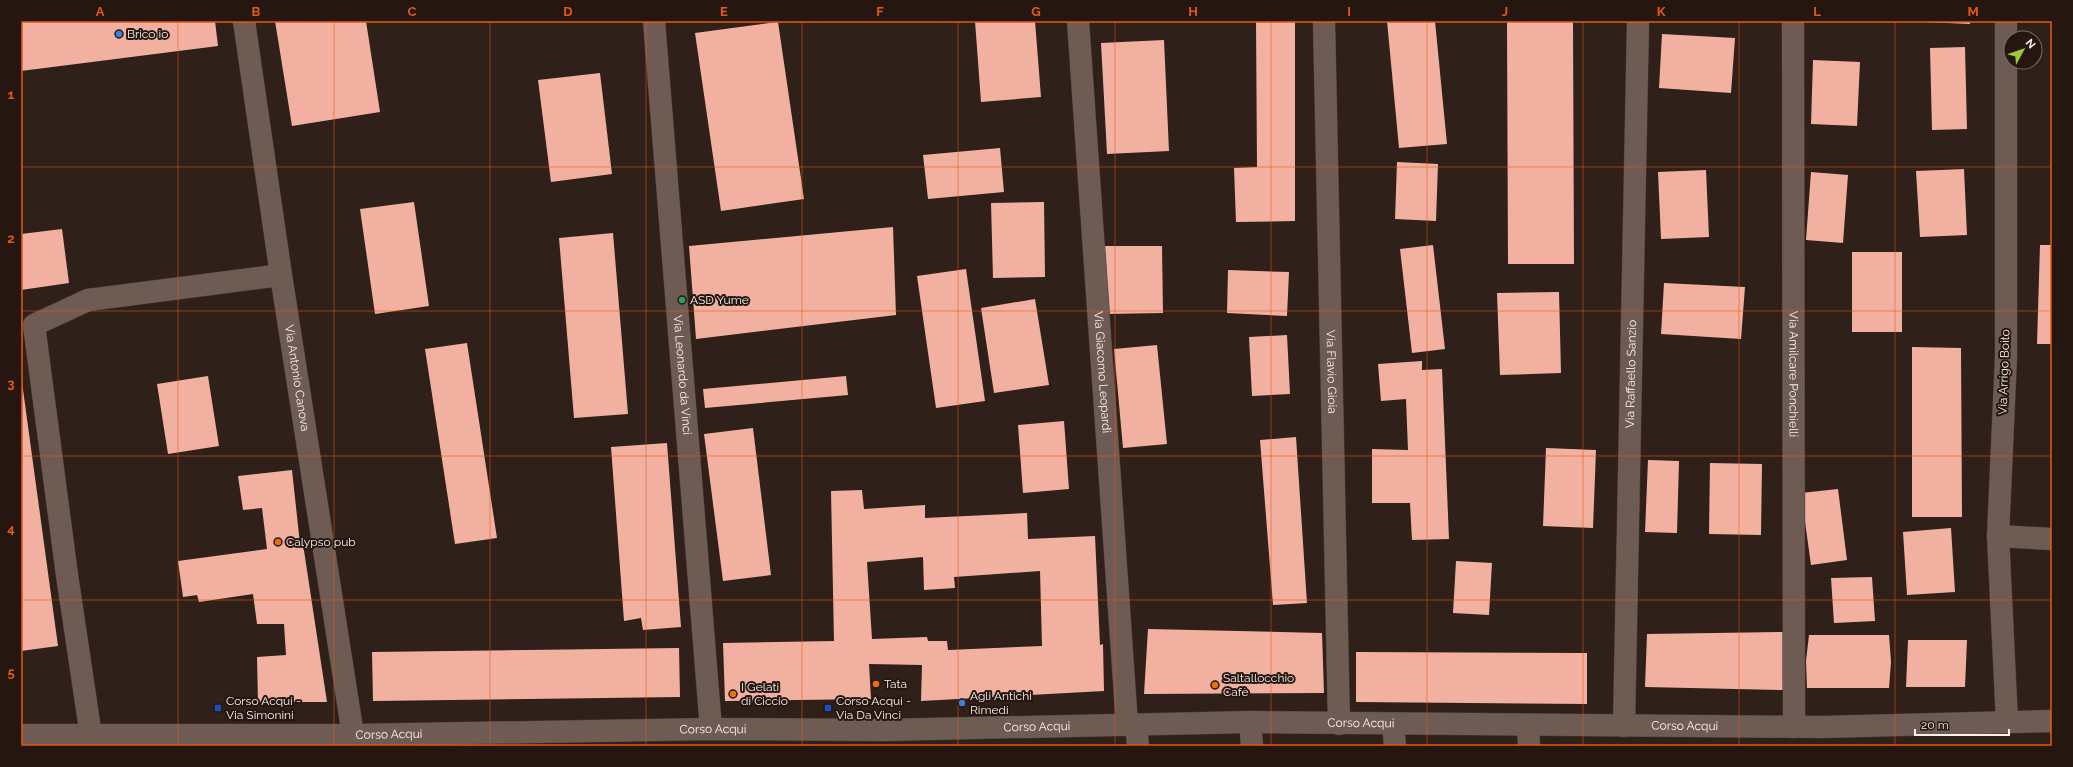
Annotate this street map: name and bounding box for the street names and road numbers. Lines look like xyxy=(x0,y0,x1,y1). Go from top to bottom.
street label: Via Giacomo Leopardi xyxy=(1091,311,1114,434)
street label: Via Amilcare Ponchielli xyxy=(1786,311,1801,437)
street label: Via Leonardo da Vinci xyxy=(671,314,694,435)
street label: Via Raffaello Sanzio xyxy=(1623,320,1639,428)
street label: Via Antonio Canova xyxy=(282,324,312,432)
street label: Via Arrigo Boito xyxy=(1996,329,2012,415)
street label: Via Flavio Gioia xyxy=(1324,330,1339,414)
street label: Corso Acqui xyxy=(1327,716,1394,730)
street label: Corso Acqui xyxy=(1003,719,1071,734)
street label: Corso Acqui xyxy=(1651,719,1718,733)
street label: Corso Acqui xyxy=(679,722,746,737)
street label: Corso Acqui xyxy=(355,727,423,742)

